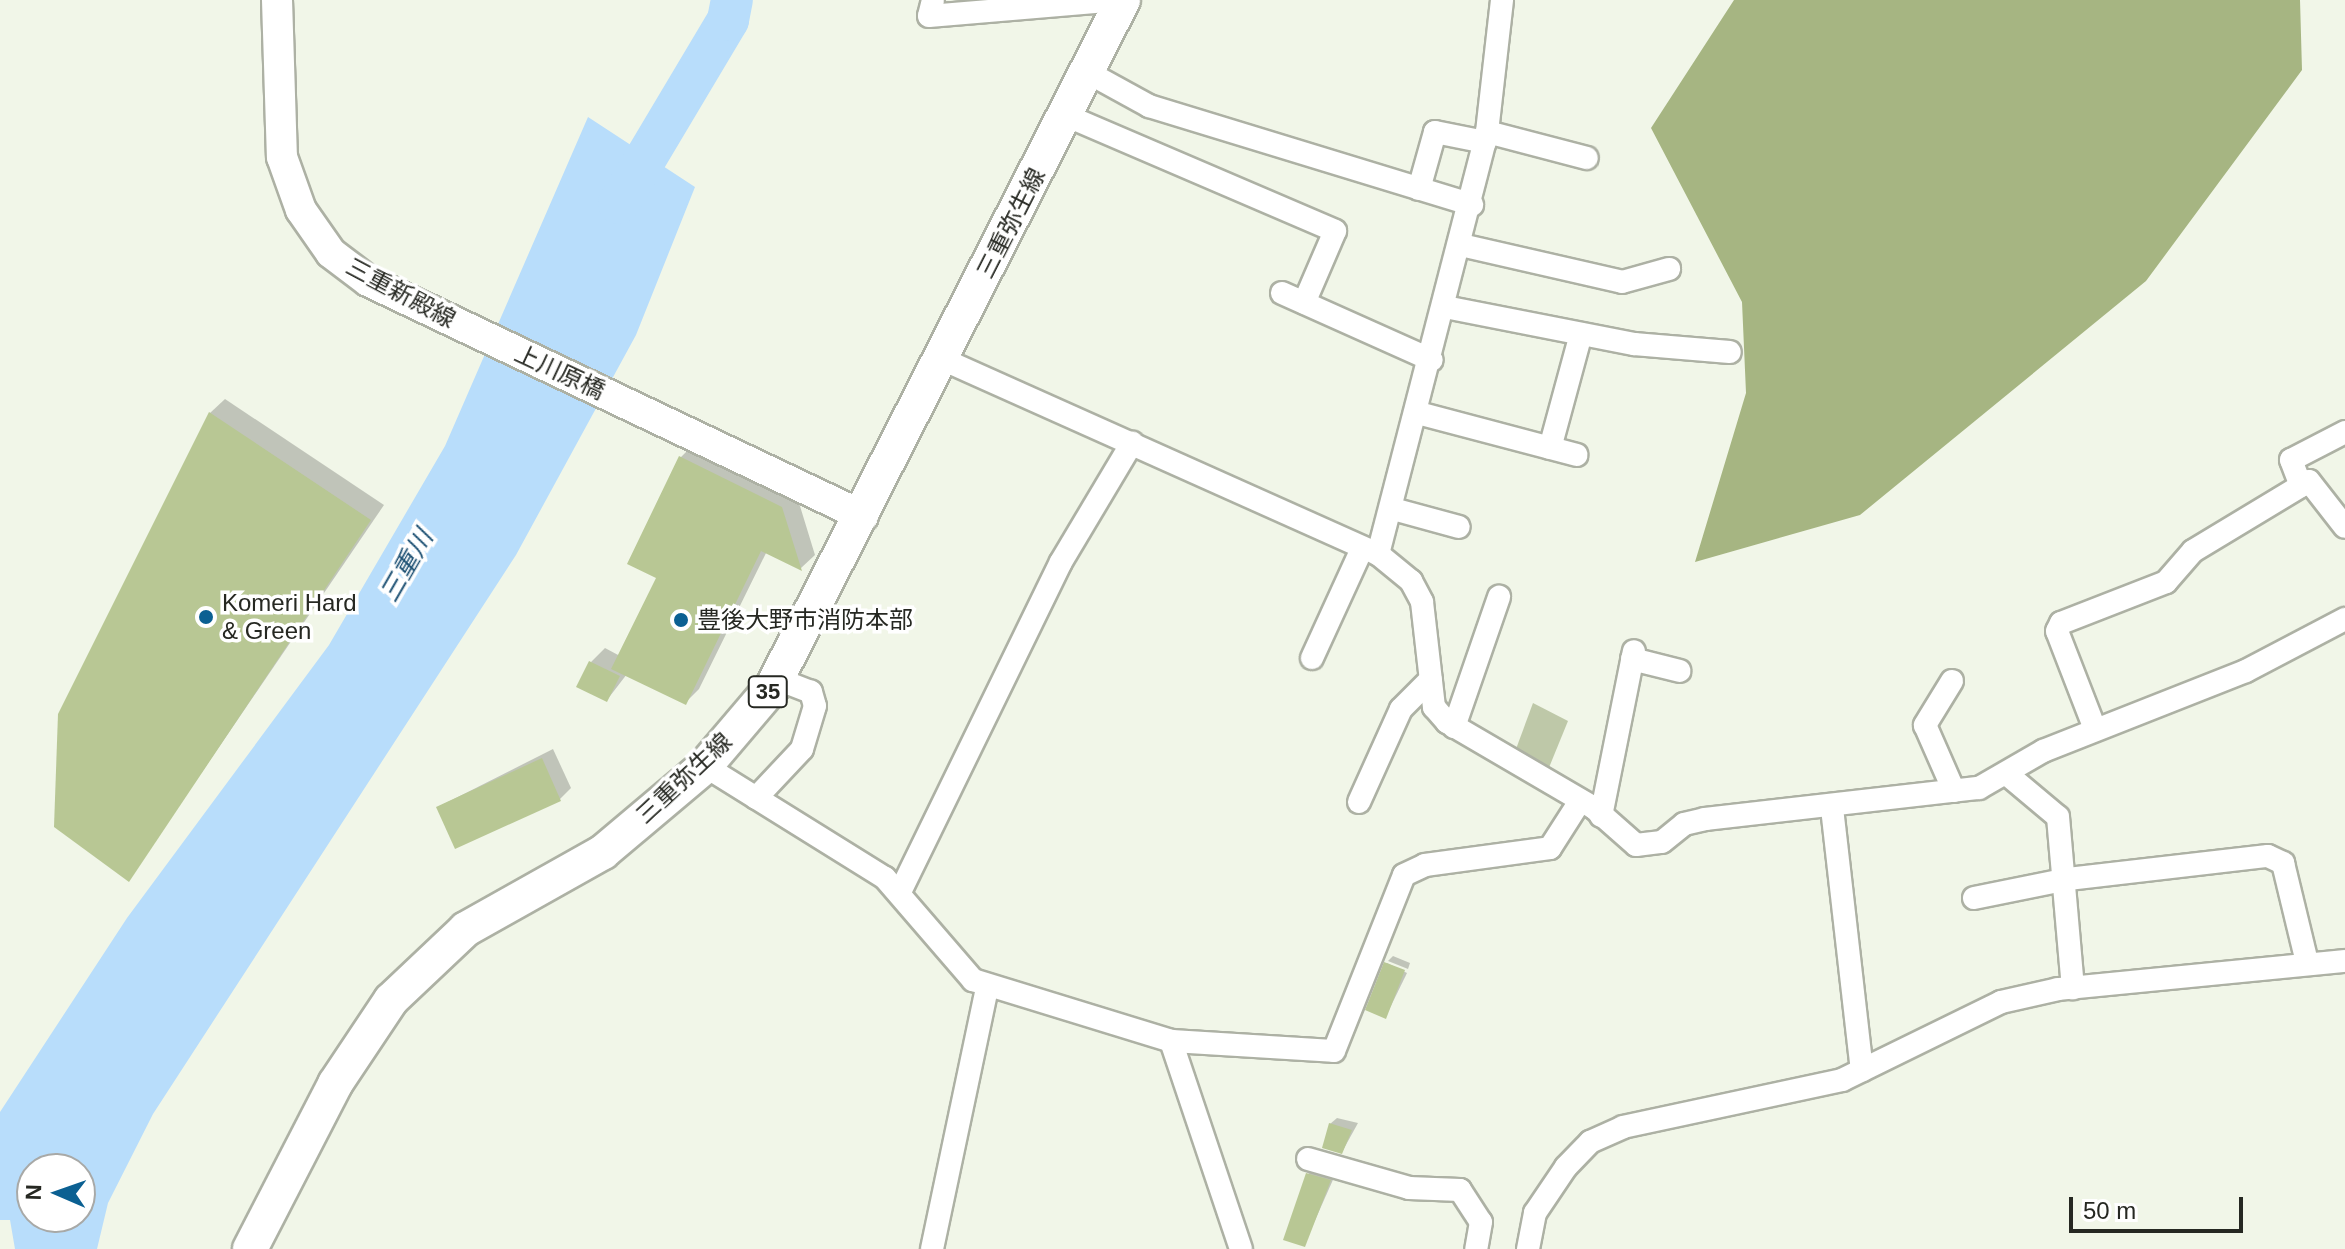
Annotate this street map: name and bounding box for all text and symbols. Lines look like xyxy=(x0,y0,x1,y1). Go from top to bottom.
street label: 三重弥生線 xyxy=(971,163,1051,283)
street label: 三重新殿線 xyxy=(341,252,461,334)
street label: 上川原橋 xyxy=(510,339,610,405)
water label: 三重川 xyxy=(374,524,440,608)
place label: Komeri Hard & Green xyxy=(222,589,357,645)
place label: 豊後大野市消防本部 xyxy=(697,606,913,634)
marker: Komeri Hard & Green xyxy=(197,608,215,626)
marker: 豊後大野市消防本部 xyxy=(672,611,690,629)
road number: 35 xyxy=(746,674,790,710)
street label: 三重弥生線 xyxy=(630,727,738,829)
north arrow xyxy=(16,1153,96,1233)
scale bar xyxy=(2073,1181,2247,1231)
text: N xyxy=(21,1184,46,1201)
text: 50 m xyxy=(2083,1197,2136,1224)

